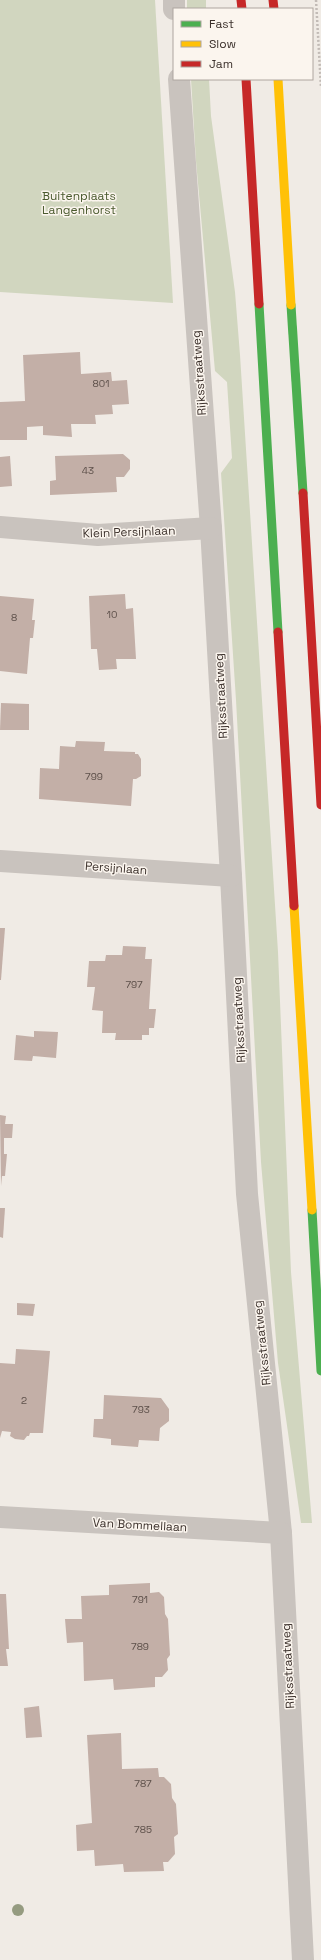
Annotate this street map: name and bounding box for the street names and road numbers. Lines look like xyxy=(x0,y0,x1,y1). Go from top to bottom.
street label: Rijksstraatweg xyxy=(188,330,210,416)
street label: Klein Persijnlaan xyxy=(82,522,176,542)
street label: Rijksstraatweg xyxy=(211,653,231,739)
street label: Persijnlaan xyxy=(84,858,148,878)
street label: Rijksstraatweg xyxy=(229,977,249,1063)
street label: Rijksstraatweg xyxy=(250,1300,274,1386)
street label: Van Bommellaan xyxy=(92,1515,188,1535)
street label: Rijksstraatweg xyxy=(278,1623,298,1709)

